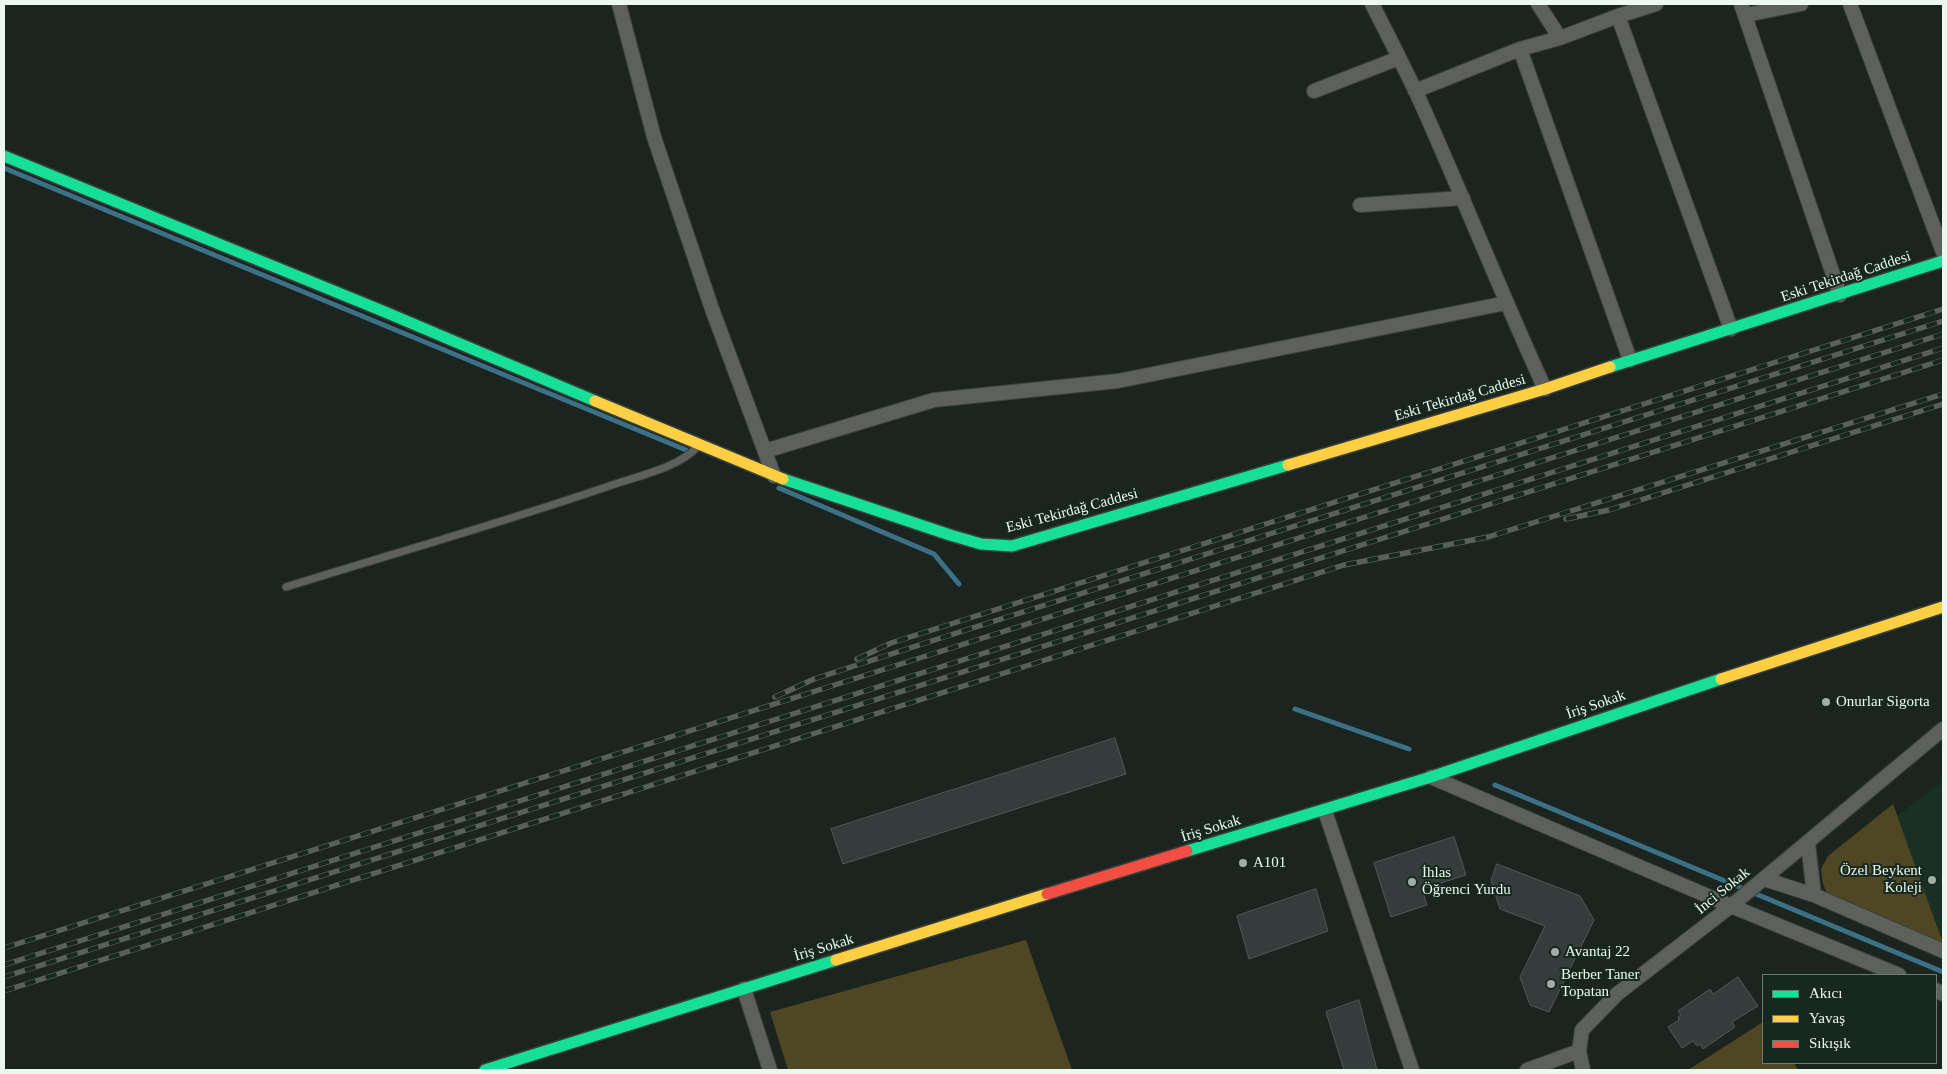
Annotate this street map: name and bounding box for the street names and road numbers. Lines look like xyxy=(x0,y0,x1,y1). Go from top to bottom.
street label: Eski Tekirdağ Caddesi xyxy=(1779,247,1913,307)
street label: Eski Tekirdağ Caddesi xyxy=(1392,371,1528,425)
street label: Eski Tekirdağ Caddesi xyxy=(1004,485,1140,537)
street label: İriş Sokak xyxy=(1564,687,1628,723)
street label: İriş Sokak xyxy=(1179,811,1243,847)
street label: İnci Sokak xyxy=(1692,864,1754,918)
street label: İriş Sokak xyxy=(792,930,856,966)

